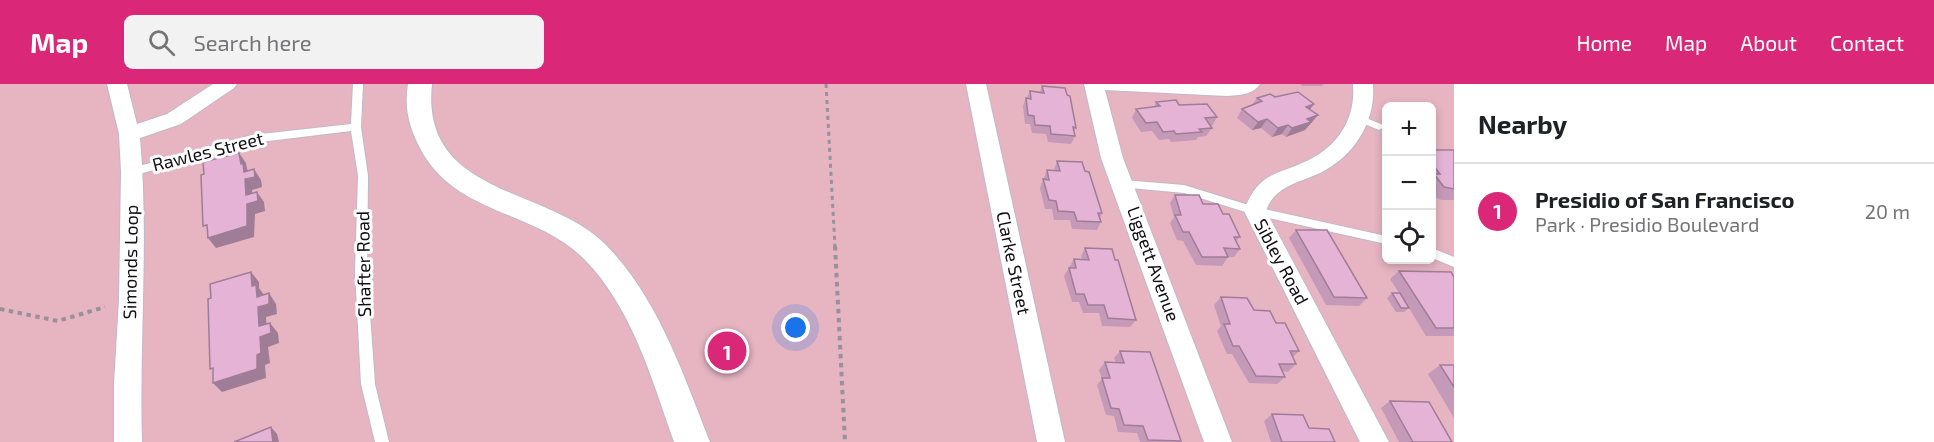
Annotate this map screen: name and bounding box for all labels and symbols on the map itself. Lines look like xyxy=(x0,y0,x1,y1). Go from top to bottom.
street label: Rawles Street xyxy=(150,127,266,175)
street label: Liggett Avenue xyxy=(1123,203,1185,324)
street label: Simonds Loop xyxy=(118,205,142,319)
street label: Clarke Street xyxy=(992,209,1036,317)
street label: Shafter Road xyxy=(351,211,375,317)
street label: Sibley Road xyxy=(1250,215,1314,308)
your location xyxy=(781,313,810,342)
pin: 1 xyxy=(708,328,746,374)

